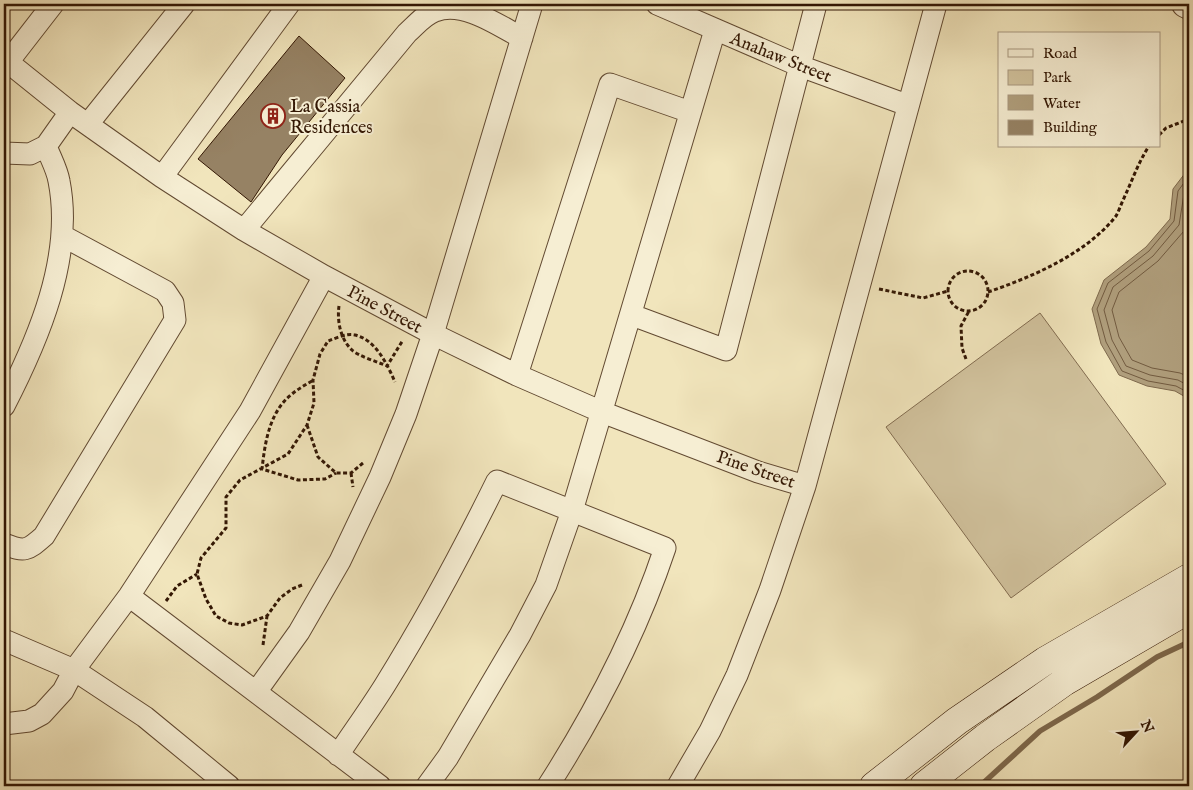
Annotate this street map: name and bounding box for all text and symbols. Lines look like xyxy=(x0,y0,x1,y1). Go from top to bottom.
street label: Anahaw Street xyxy=(726,27,834,89)
legend xyxy=(998,32,1160,148)
text: Road xyxy=(1043,44,1078,63)
text: Park xyxy=(1043,68,1073,87)
text: Water xyxy=(1043,94,1081,113)
place label: La Cassia Residences xyxy=(290,96,373,140)
building icon: La Cassia Residences xyxy=(260,103,286,129)
text: Building xyxy=(1043,118,1098,137)
street label: Pine Street xyxy=(343,281,426,340)
street label: Pine Street xyxy=(713,446,798,495)
north arrow xyxy=(1110,708,1160,758)
text: N xyxy=(1136,716,1158,736)

